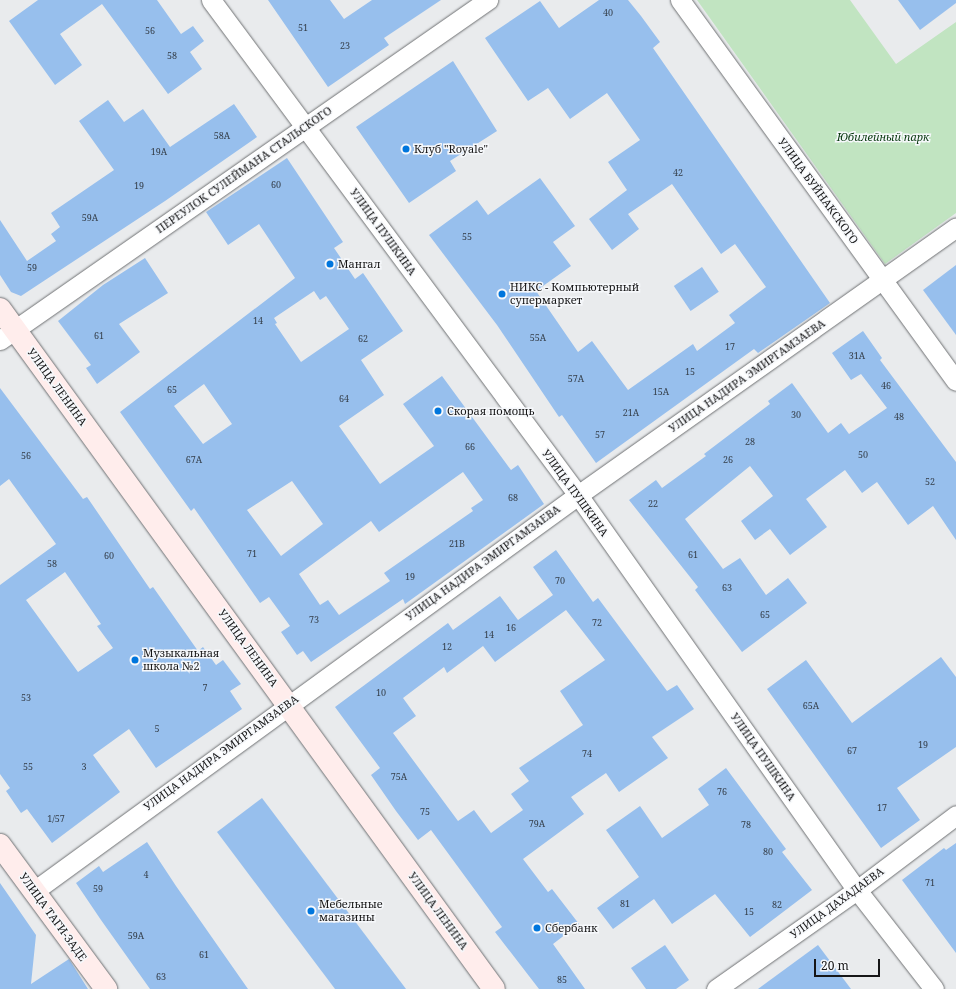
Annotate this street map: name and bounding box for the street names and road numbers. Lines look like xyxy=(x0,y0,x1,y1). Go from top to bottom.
street label: ПЕРЕУЛОК СУЛЕЙМАНА СТАЛЬСКОГО xyxy=(154,104,334,236)
street label: УЛИЦА БУЙНАКСКОГО xyxy=(775,136,861,246)
street label: УЛИЦА ПУШКИНА xyxy=(347,186,419,278)
street label: УЛИЦА НАДИРА ЭМИРГАМЗАЕВА xyxy=(666,317,828,435)
street label: УЛИЦА ЛЕНИНА xyxy=(24,346,90,428)
street label: УЛИЦА ПУШКИНА xyxy=(539,447,611,539)
street label: УЛИЦА НАДИРА ЭМИРГАМЗАЕВА xyxy=(403,502,563,624)
street label: УЛИЦА ЛЕНИНА xyxy=(215,607,281,689)
street label: УЛИЦА НАДИРА ЭМИРГАМЗАЕВА xyxy=(141,692,301,814)
street label: УЛИЦА ПУШКИНА xyxy=(728,711,798,803)
street label: УЛИЦА ДАХАДАЕВА xyxy=(788,865,886,941)
street label: УЛИЦА ТАГИ-ЗАДЕ xyxy=(17,870,89,964)
street label: УЛИЦА ЛЕНИНА xyxy=(405,870,471,952)

